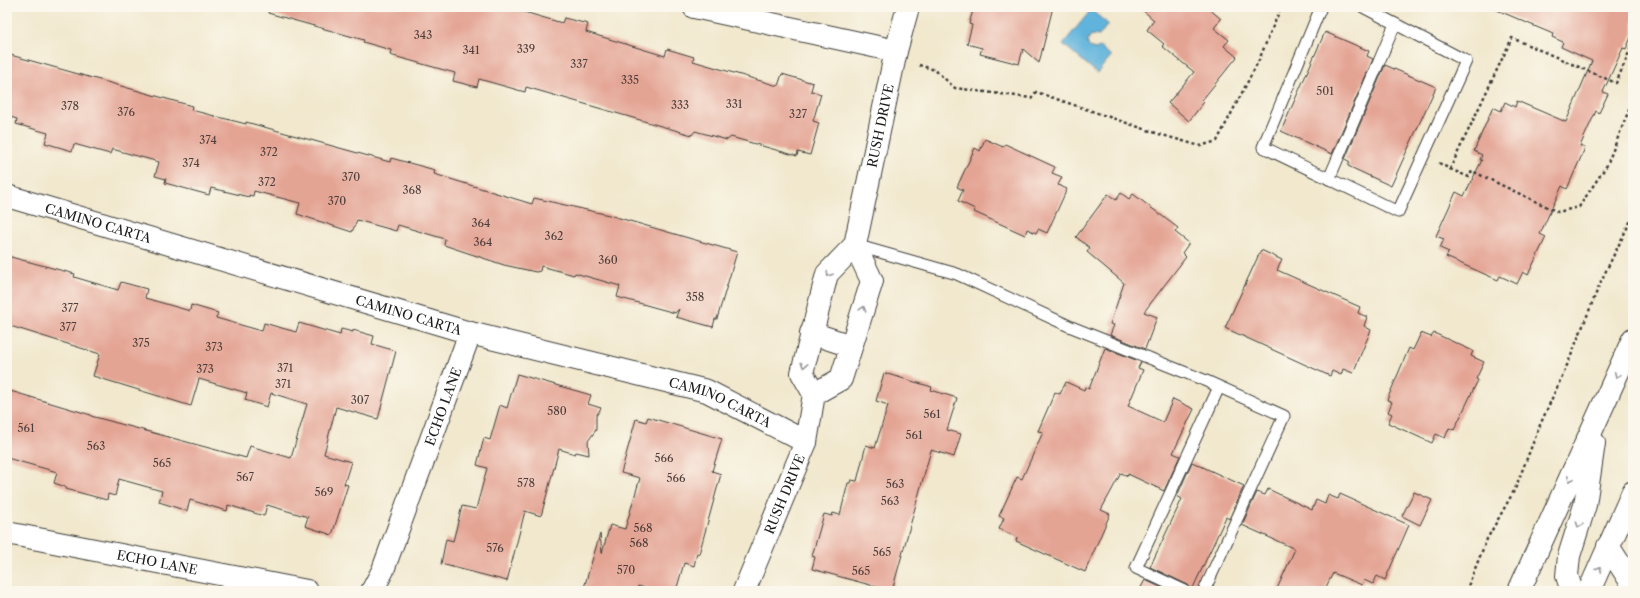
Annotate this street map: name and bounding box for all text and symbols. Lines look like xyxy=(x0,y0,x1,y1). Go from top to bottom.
house number: 343 xyxy=(414,28,432,42)
house number: 339 xyxy=(517,42,535,56)
house number: 341 xyxy=(462,43,480,57)
house number: 337 xyxy=(570,57,588,71)
house number: 335 xyxy=(621,73,639,87)
street label: RUSH DRIVE xyxy=(864,82,897,169)
house number: 501 xyxy=(1316,84,1334,98)
house number: 331 xyxy=(726,97,743,111)
house number: 333 xyxy=(671,98,689,112)
house number: 378 xyxy=(61,99,79,113)
house number: 376 xyxy=(117,105,135,119)
house number: 327 xyxy=(789,107,807,121)
house number: 374 xyxy=(199,133,217,147)
house number: 372 xyxy=(260,145,278,159)
house number: 374 xyxy=(182,156,200,170)
house number: 370 xyxy=(342,170,360,184)
house number: 372 xyxy=(258,175,276,189)
house number: 368 xyxy=(402,183,422,197)
house number: 370 xyxy=(328,194,346,208)
street label: CAMINO CARTA xyxy=(43,200,153,246)
house number: 364 xyxy=(472,216,490,230)
house number: 362 xyxy=(545,229,563,243)
house number: 364 xyxy=(474,235,492,249)
house number: 360 xyxy=(598,253,618,267)
one-way arrow xyxy=(827,269,834,276)
house number: 358 xyxy=(686,290,704,304)
street label: CAMINO CARTA xyxy=(354,292,464,338)
house number: 377 xyxy=(62,301,79,315)
one-way arrow xyxy=(858,306,867,313)
house number: 377 xyxy=(60,320,77,334)
house number: 375 xyxy=(132,336,150,350)
house number: 373 xyxy=(205,340,223,354)
house number: 371 xyxy=(277,361,293,375)
house number: 373 xyxy=(196,362,214,376)
one-way arrow xyxy=(800,362,808,368)
street label: ECHO LANE xyxy=(421,365,465,448)
one-way arrow xyxy=(1614,370,1622,378)
street label: CAMINO CARTA xyxy=(667,374,774,431)
house number: 371 xyxy=(275,377,291,391)
house number: 307 xyxy=(351,393,370,407)
house number: 580 xyxy=(547,404,567,418)
house number: 561 xyxy=(923,407,941,421)
house number: 561 xyxy=(17,421,35,435)
house number: 561 xyxy=(905,428,923,442)
house number: 563 xyxy=(87,439,105,453)
house number: 566 xyxy=(655,451,674,465)
street label: RUSH DRIVE xyxy=(761,452,808,536)
house number: 565 xyxy=(153,456,171,470)
house number: 567 xyxy=(236,470,254,484)
house number: 566 xyxy=(667,471,686,485)
one-way arrow xyxy=(1567,474,1575,482)
house number: 578 xyxy=(517,476,535,490)
house number: 563 xyxy=(886,477,904,491)
house number: 569 xyxy=(315,485,333,499)
house number: 563 xyxy=(881,494,899,508)
house number: 568 xyxy=(634,521,652,535)
one-way arrow xyxy=(1575,521,1584,528)
house number: 568 xyxy=(630,536,648,550)
house number: 576 xyxy=(486,541,504,555)
house number: 565 xyxy=(873,545,891,559)
street label: ECHO LANE xyxy=(115,546,199,578)
house number: 570 xyxy=(617,563,635,577)
house number: 565 xyxy=(852,564,870,578)
one-way arrow xyxy=(1594,565,1602,572)

